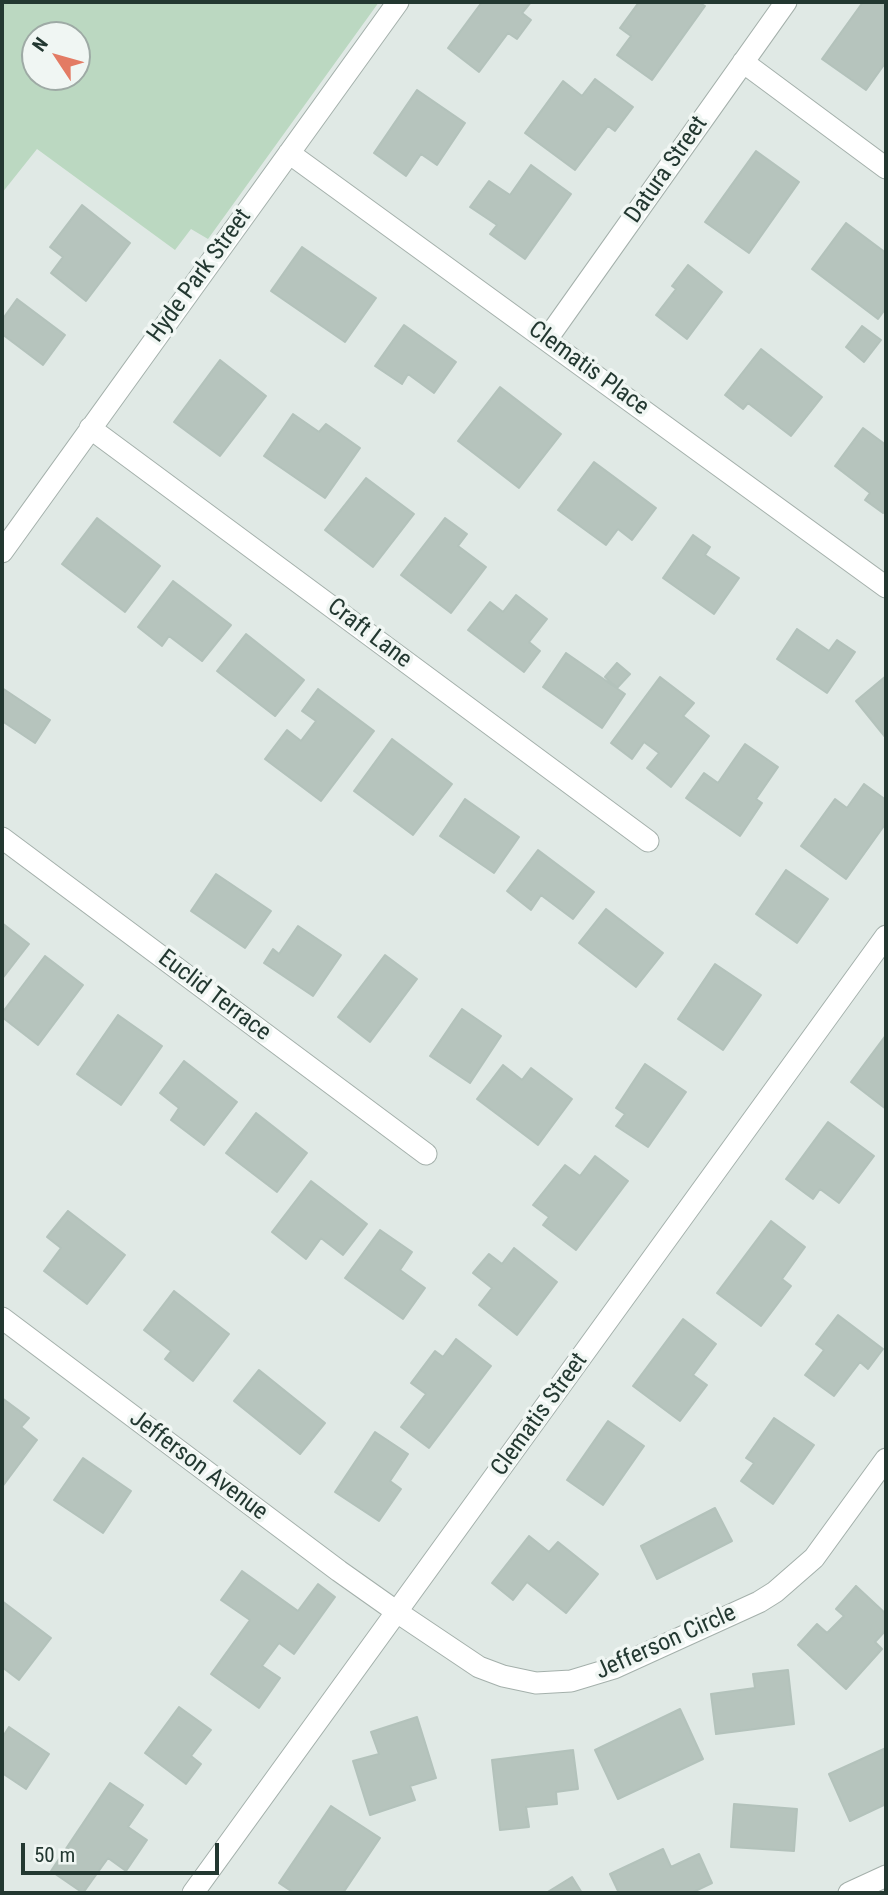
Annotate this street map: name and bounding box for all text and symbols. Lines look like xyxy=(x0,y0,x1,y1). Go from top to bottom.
north arrow xyxy=(21,21,91,91)
text: N xyxy=(27,33,53,56)
street label: Datura Street xyxy=(620,111,714,229)
street label: Hyde Park Street xyxy=(142,204,258,348)
street label: Clematis Place xyxy=(522,316,654,422)
street label: Craft Lane xyxy=(321,593,417,675)
street label: Euclid Terrace xyxy=(152,944,276,1048)
street label: Clematis Street xyxy=(486,1348,594,1482)
street label: Jefferson Avenue xyxy=(123,1405,273,1527)
street label: Jefferson Circle xyxy=(591,1599,741,1687)
scale bar xyxy=(24,1828,222,1872)
text: 50 m xyxy=(34,1843,75,1867)

